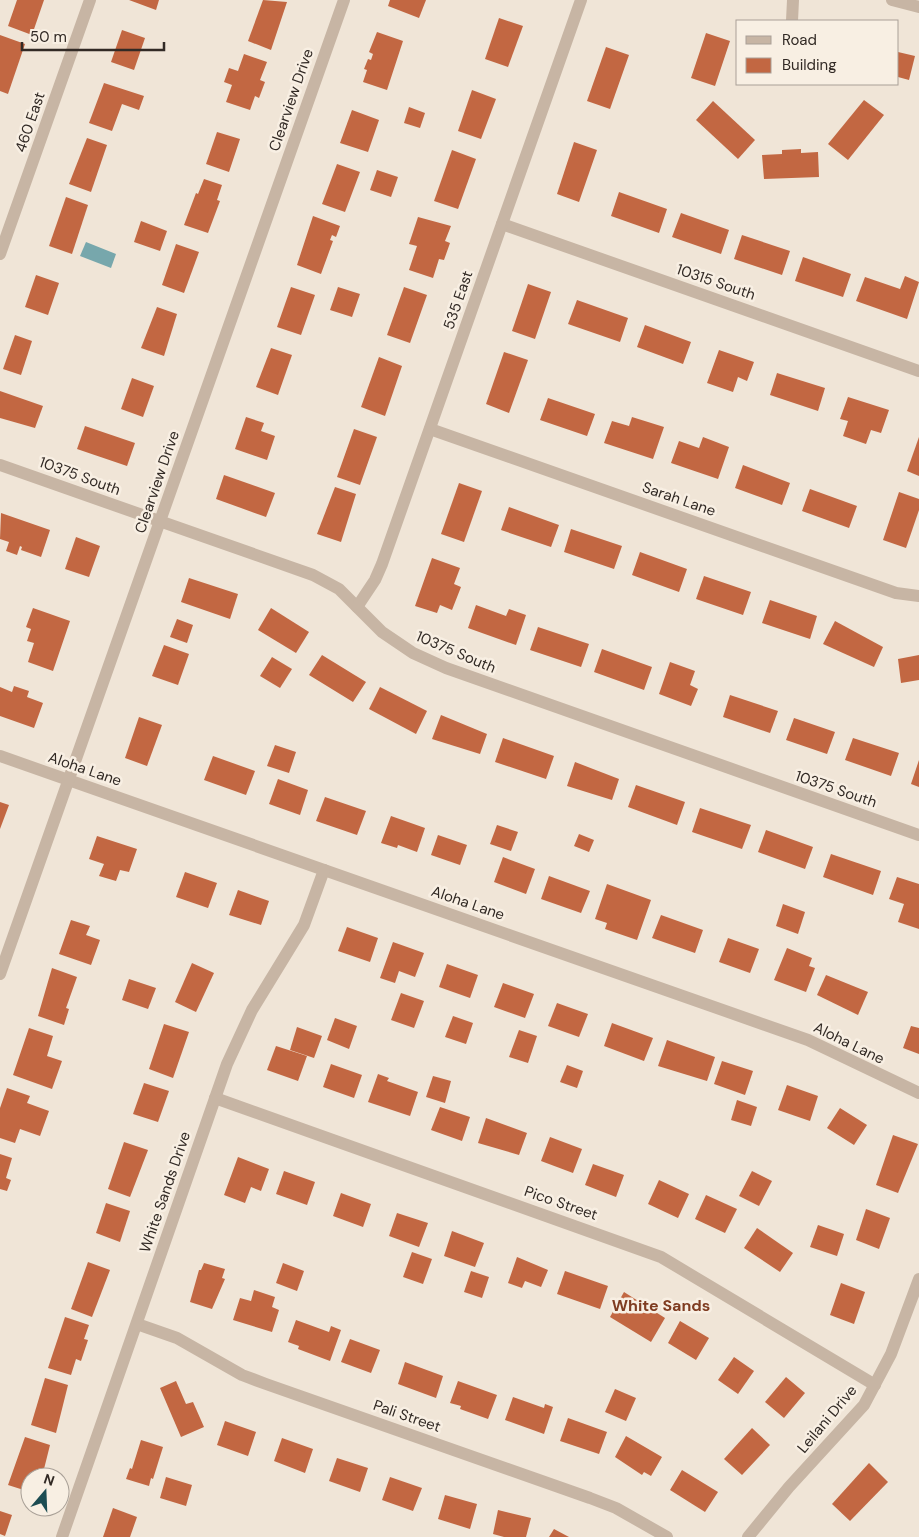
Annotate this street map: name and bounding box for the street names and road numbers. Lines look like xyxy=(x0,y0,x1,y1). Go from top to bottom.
street label: Clearview Drive xyxy=(264,46,318,154)
street label: 460 East xyxy=(10,89,50,155)
street label: 10315 South xyxy=(674,259,758,305)
street label: 535 East xyxy=(439,268,477,332)
street label: Clearview Drive xyxy=(130,428,184,536)
street label: 10375 South xyxy=(37,452,123,500)
street label: Sarah Lane xyxy=(640,477,718,521)
street label: 10375 South xyxy=(413,626,499,678)
street label: Aloha Lane xyxy=(46,747,124,791)
street label: 10375 South xyxy=(793,766,879,812)
street label: Aloha Lane xyxy=(429,881,507,925)
street label: Aloha Lane xyxy=(810,1017,888,1069)
street label: White Sands Drive xyxy=(135,1129,195,1255)
street label: Pico Street xyxy=(522,1181,600,1225)
street label: Leilani Drive xyxy=(793,1381,861,1457)
street label: Pali Street xyxy=(371,1395,443,1437)

